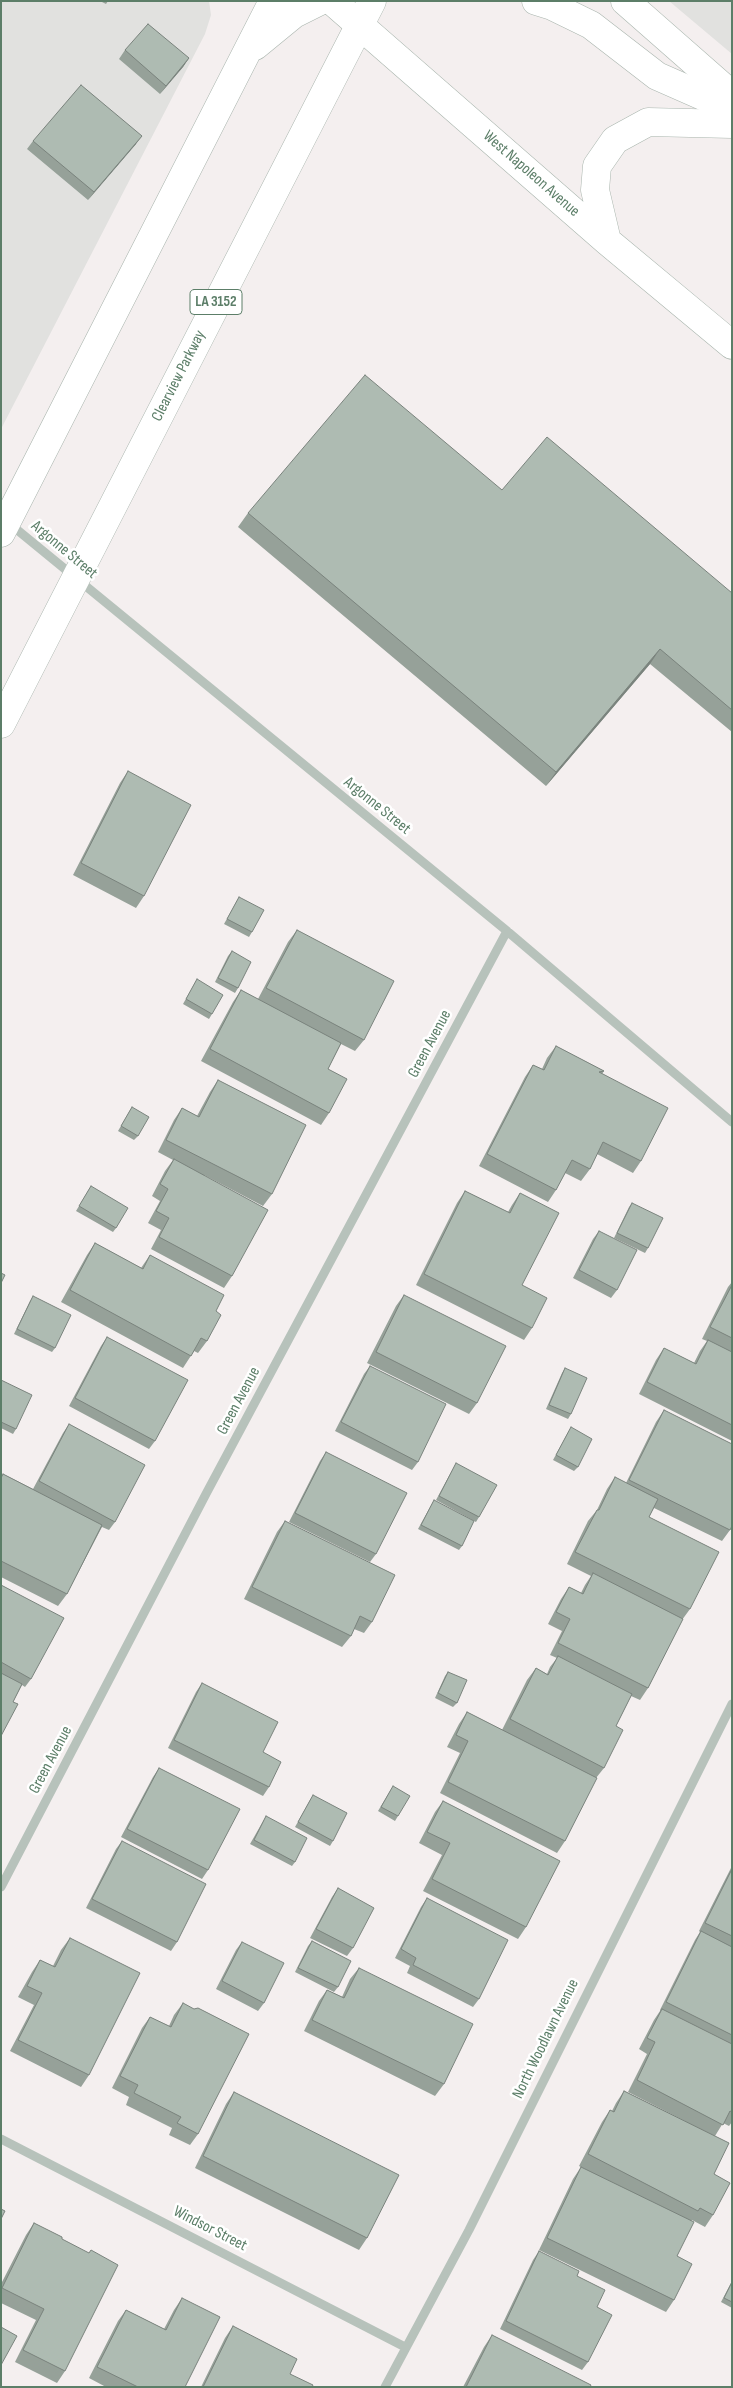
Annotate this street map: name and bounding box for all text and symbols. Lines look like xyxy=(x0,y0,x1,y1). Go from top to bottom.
street label: West Napoleon Avenue xyxy=(479,127,583,221)
road number: LA 3152 xyxy=(190,290,242,314)
street label: Clearview Parkway xyxy=(148,327,210,425)
street label: Argonne Street xyxy=(27,517,101,583)
street label: Argonne Street xyxy=(340,773,414,839)
street label: Green Avenue xyxy=(404,1007,456,1081)
street label: Green Avenue xyxy=(213,1364,265,1438)
street label: Green Avenue xyxy=(25,1723,77,1797)
street label: North Woodlawn Avenue xyxy=(509,1976,583,2102)
street label: Windsor Street xyxy=(170,2202,250,2256)

